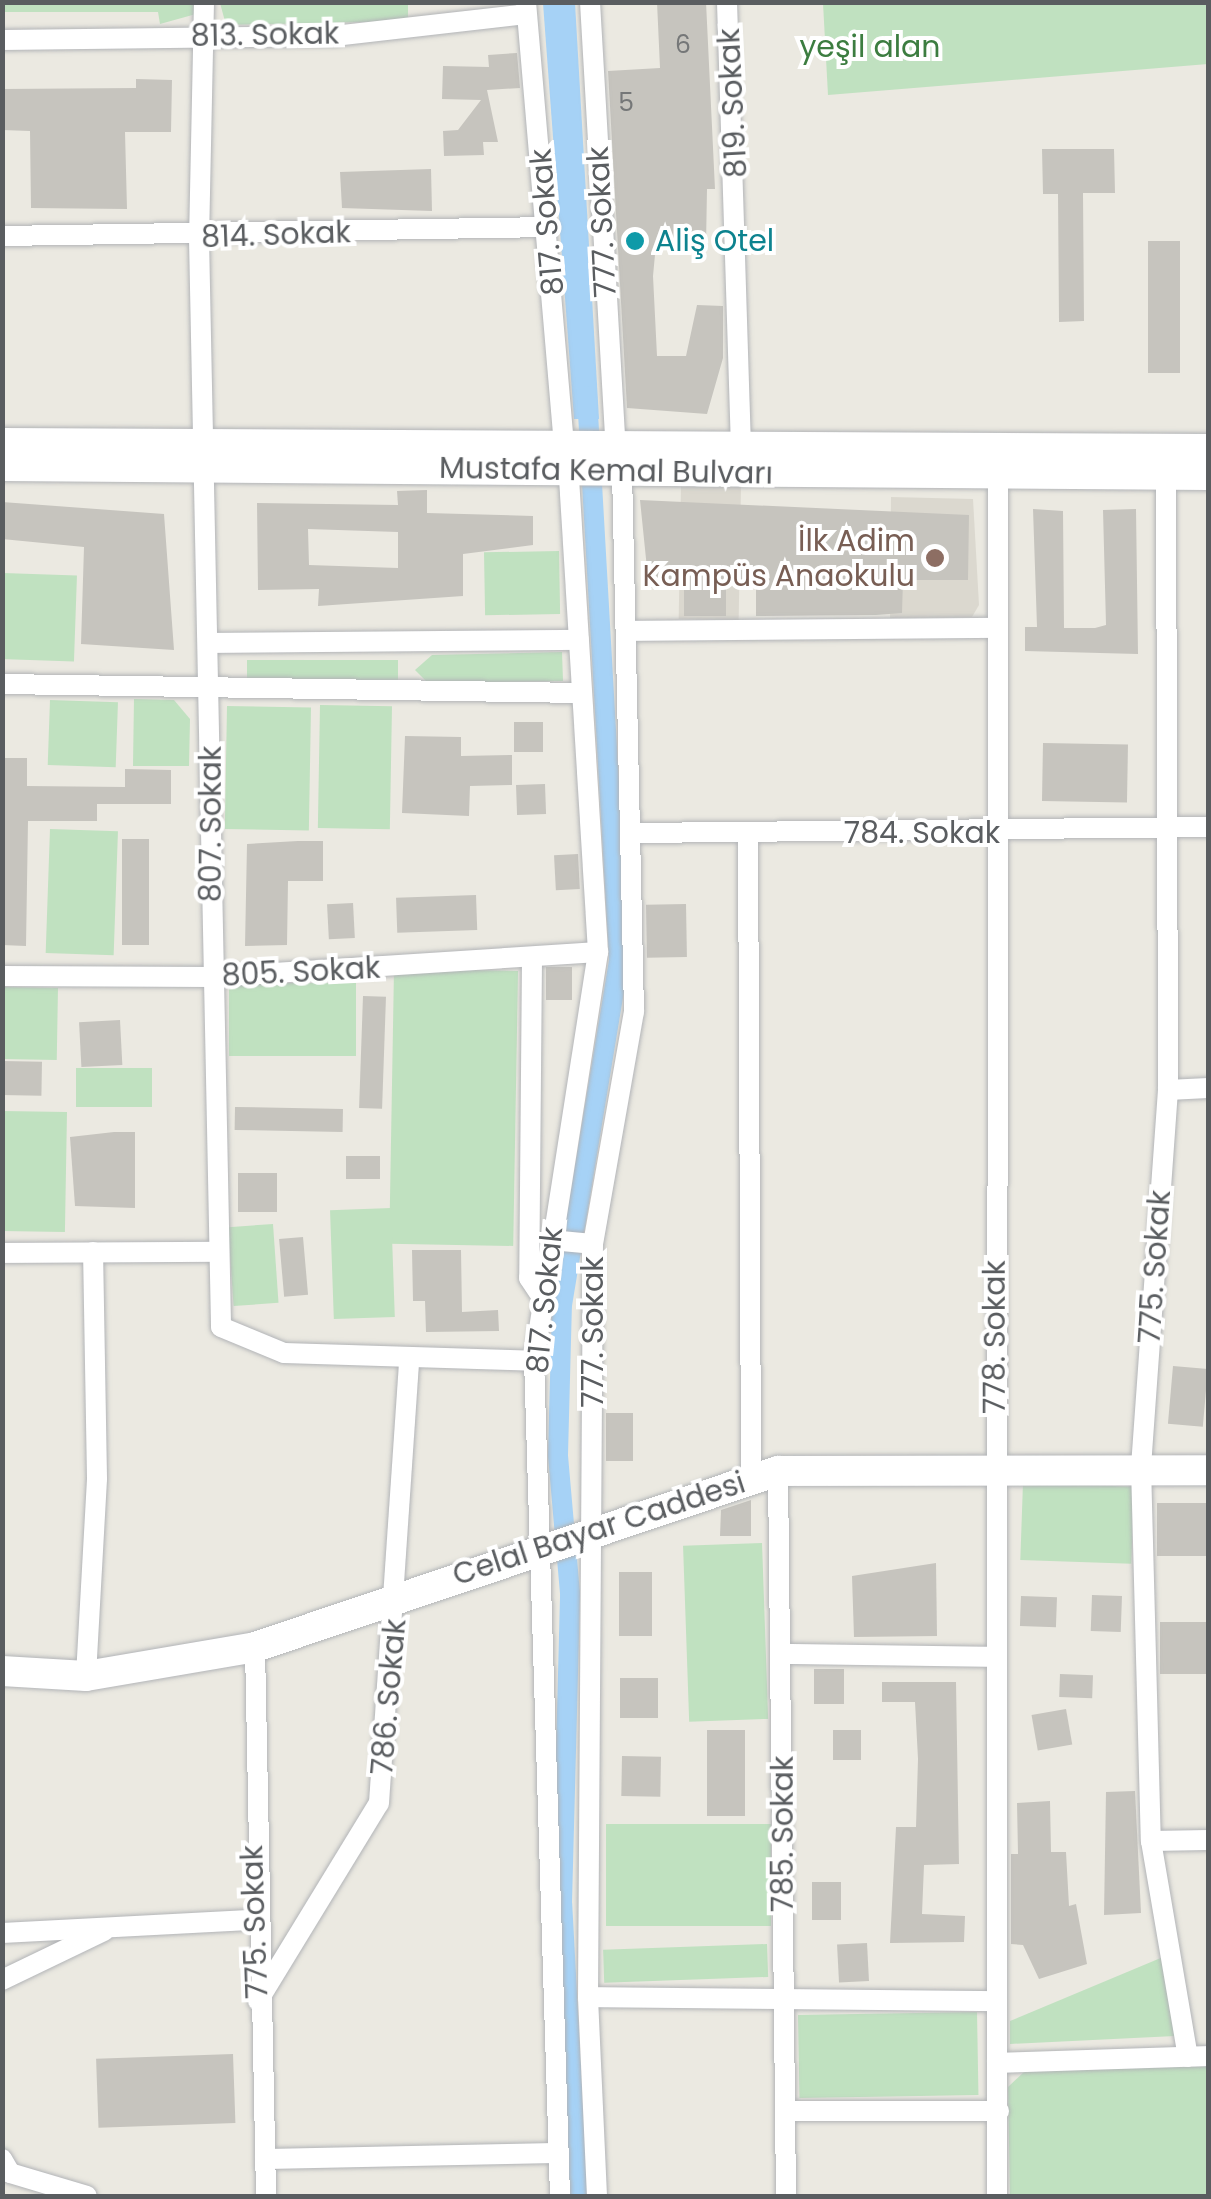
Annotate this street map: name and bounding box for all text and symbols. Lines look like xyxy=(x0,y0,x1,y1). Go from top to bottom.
street label: 813. Sokak xyxy=(190,16,340,54)
street label: 819. Sokak xyxy=(711,27,755,179)
park label: yeşil alan xyxy=(799,29,941,65)
house number: 6 xyxy=(675,30,691,60)
house number: 5 xyxy=(618,88,634,118)
street label: 777. Sokak xyxy=(580,145,624,299)
street label: 817. Sokak xyxy=(523,147,571,297)
street label: 814. Sokak xyxy=(201,214,351,256)
place label: Aliş Otel xyxy=(655,223,774,259)
marker: Aliş Otel xyxy=(624,230,646,252)
street label: Mustafa Kemal Bulvarı xyxy=(439,450,773,492)
place label: İlk Adim Kampüs Anaokulu xyxy=(643,523,915,594)
marker: İlk Adim Kampüs Anaokulu xyxy=(924,547,946,569)
street label: 807. Sokak xyxy=(193,746,229,902)
street label: 784. Sokak xyxy=(844,815,1000,851)
street label: 805. Sokak xyxy=(221,950,381,994)
street label: 775. Sokak xyxy=(1132,1189,1178,1345)
street label: 817. Sokak xyxy=(519,1225,571,1375)
street label: 777. Sokak xyxy=(575,1256,611,1408)
street label: 778. Sokak xyxy=(977,1260,1013,1414)
street label: Celal Bayar Caddesi xyxy=(448,1465,750,1593)
street label: 786. Sokak xyxy=(364,1617,414,1777)
street label: 785. Sokak xyxy=(765,1756,801,1912)
street label: 775. Sokak xyxy=(234,1844,276,2000)

